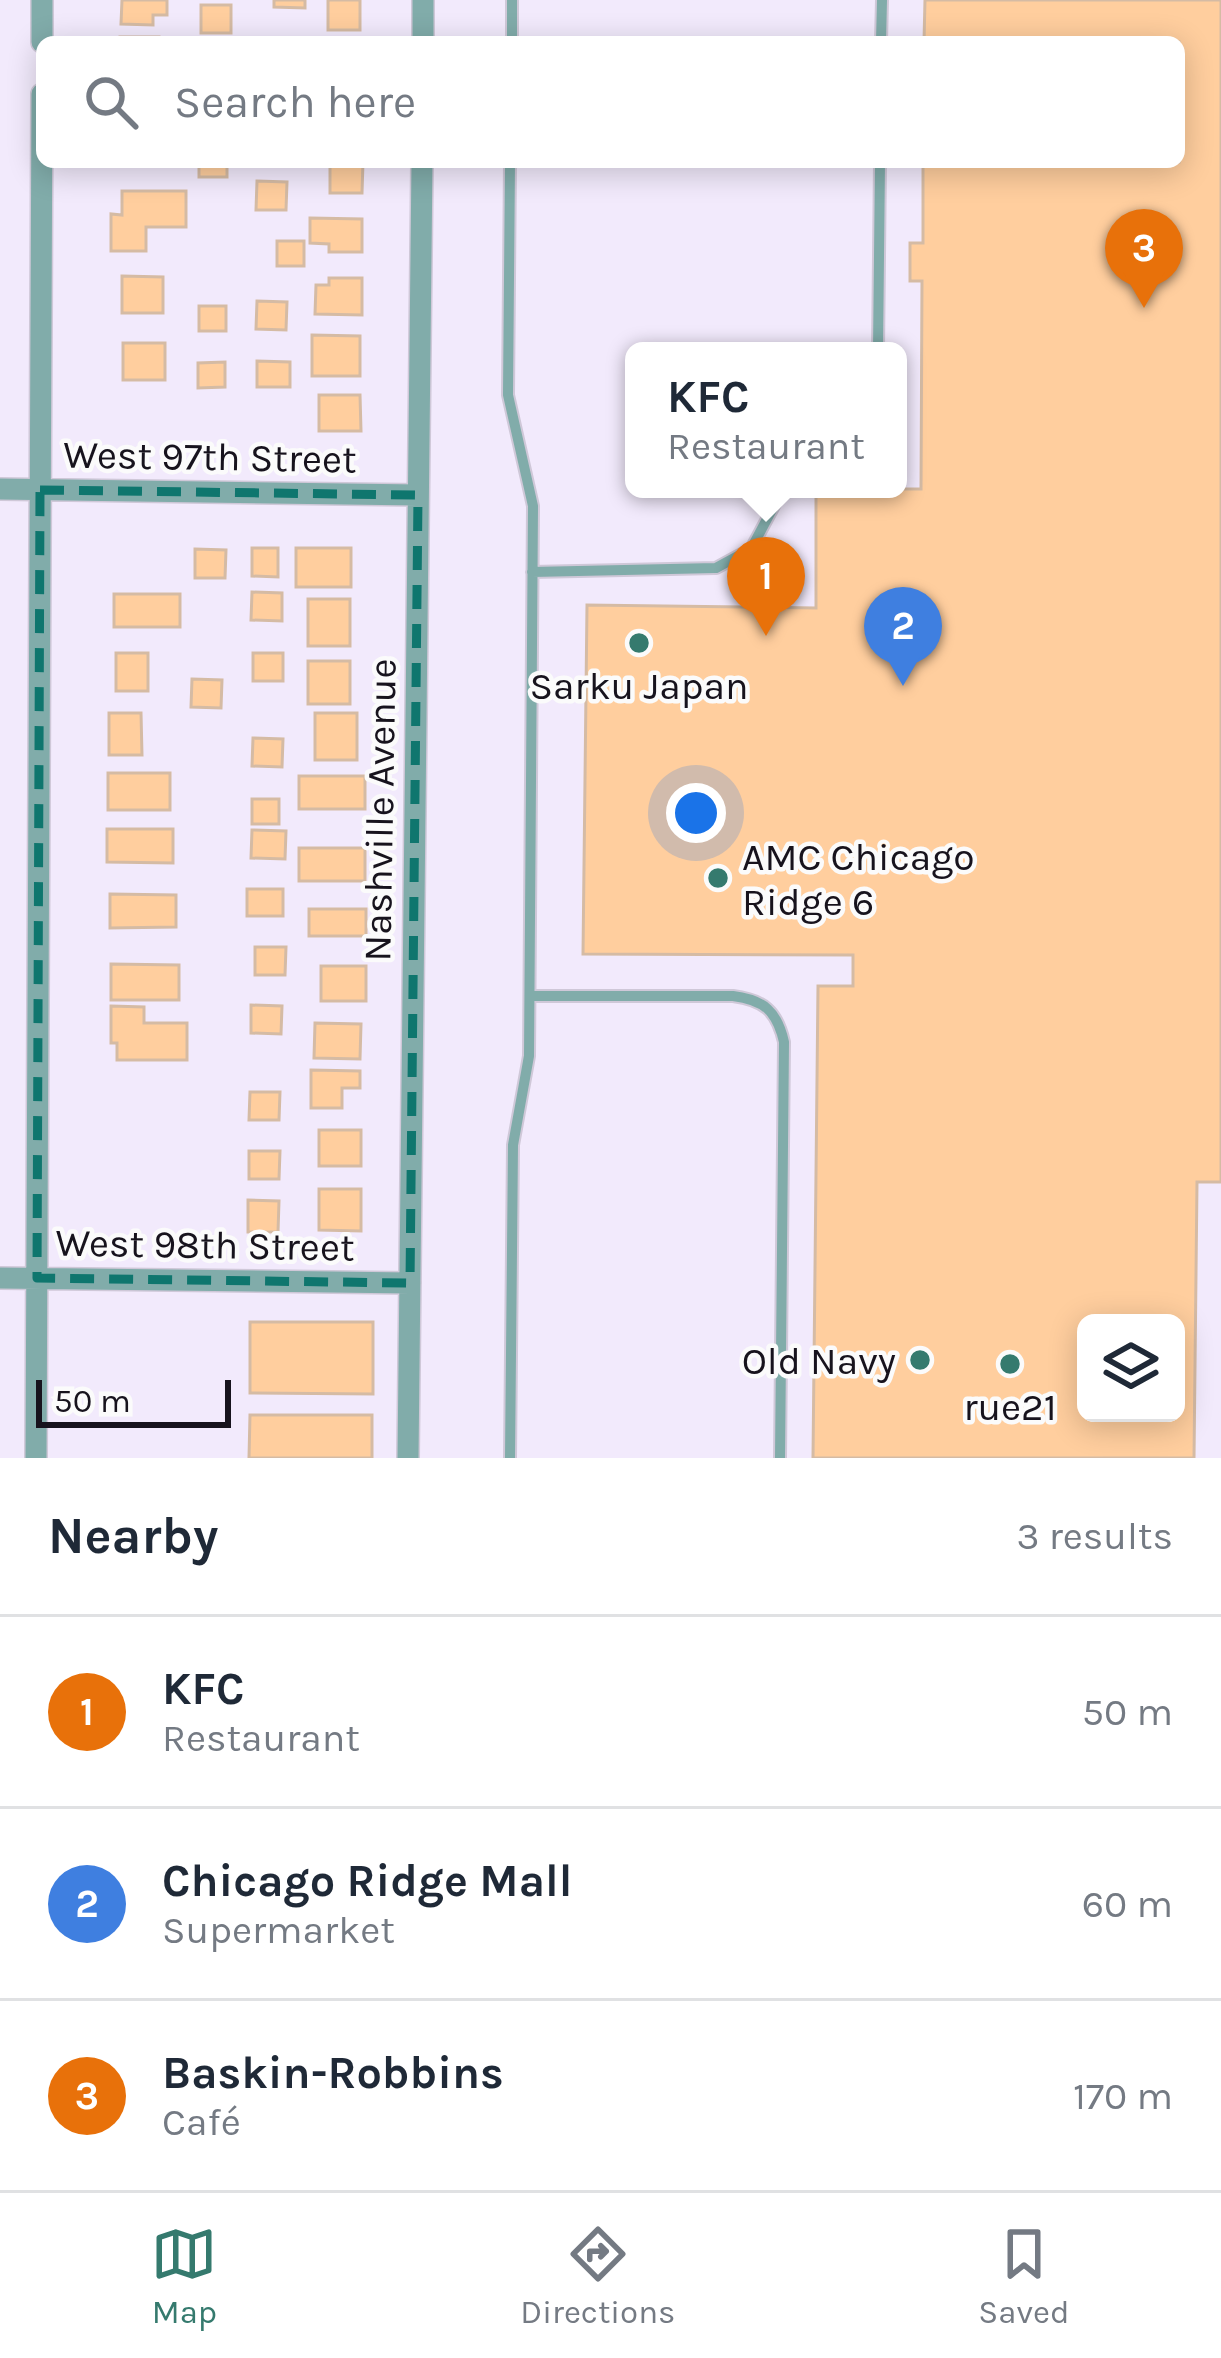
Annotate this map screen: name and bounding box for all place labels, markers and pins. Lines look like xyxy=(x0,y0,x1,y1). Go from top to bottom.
pin: 3 xyxy=(1105,209,1183,308)
pin: 1 xyxy=(727,537,805,636)
pin: 2 xyxy=(864,587,942,686)
marker: Sarku Japan xyxy=(626,630,652,656)
place label: Sarku Japan xyxy=(529,663,749,709)
place label: AMC Chicago Ridge 6 xyxy=(742,834,975,925)
marker: AMC Chicago Ridge 6 xyxy=(705,865,731,891)
place label: Old Navy xyxy=(742,1338,896,1384)
marker: Old Navy xyxy=(907,1347,933,1373)
marker: rue21 xyxy=(997,1351,1023,1377)
place label: rue21 xyxy=(963,1384,1057,1430)

